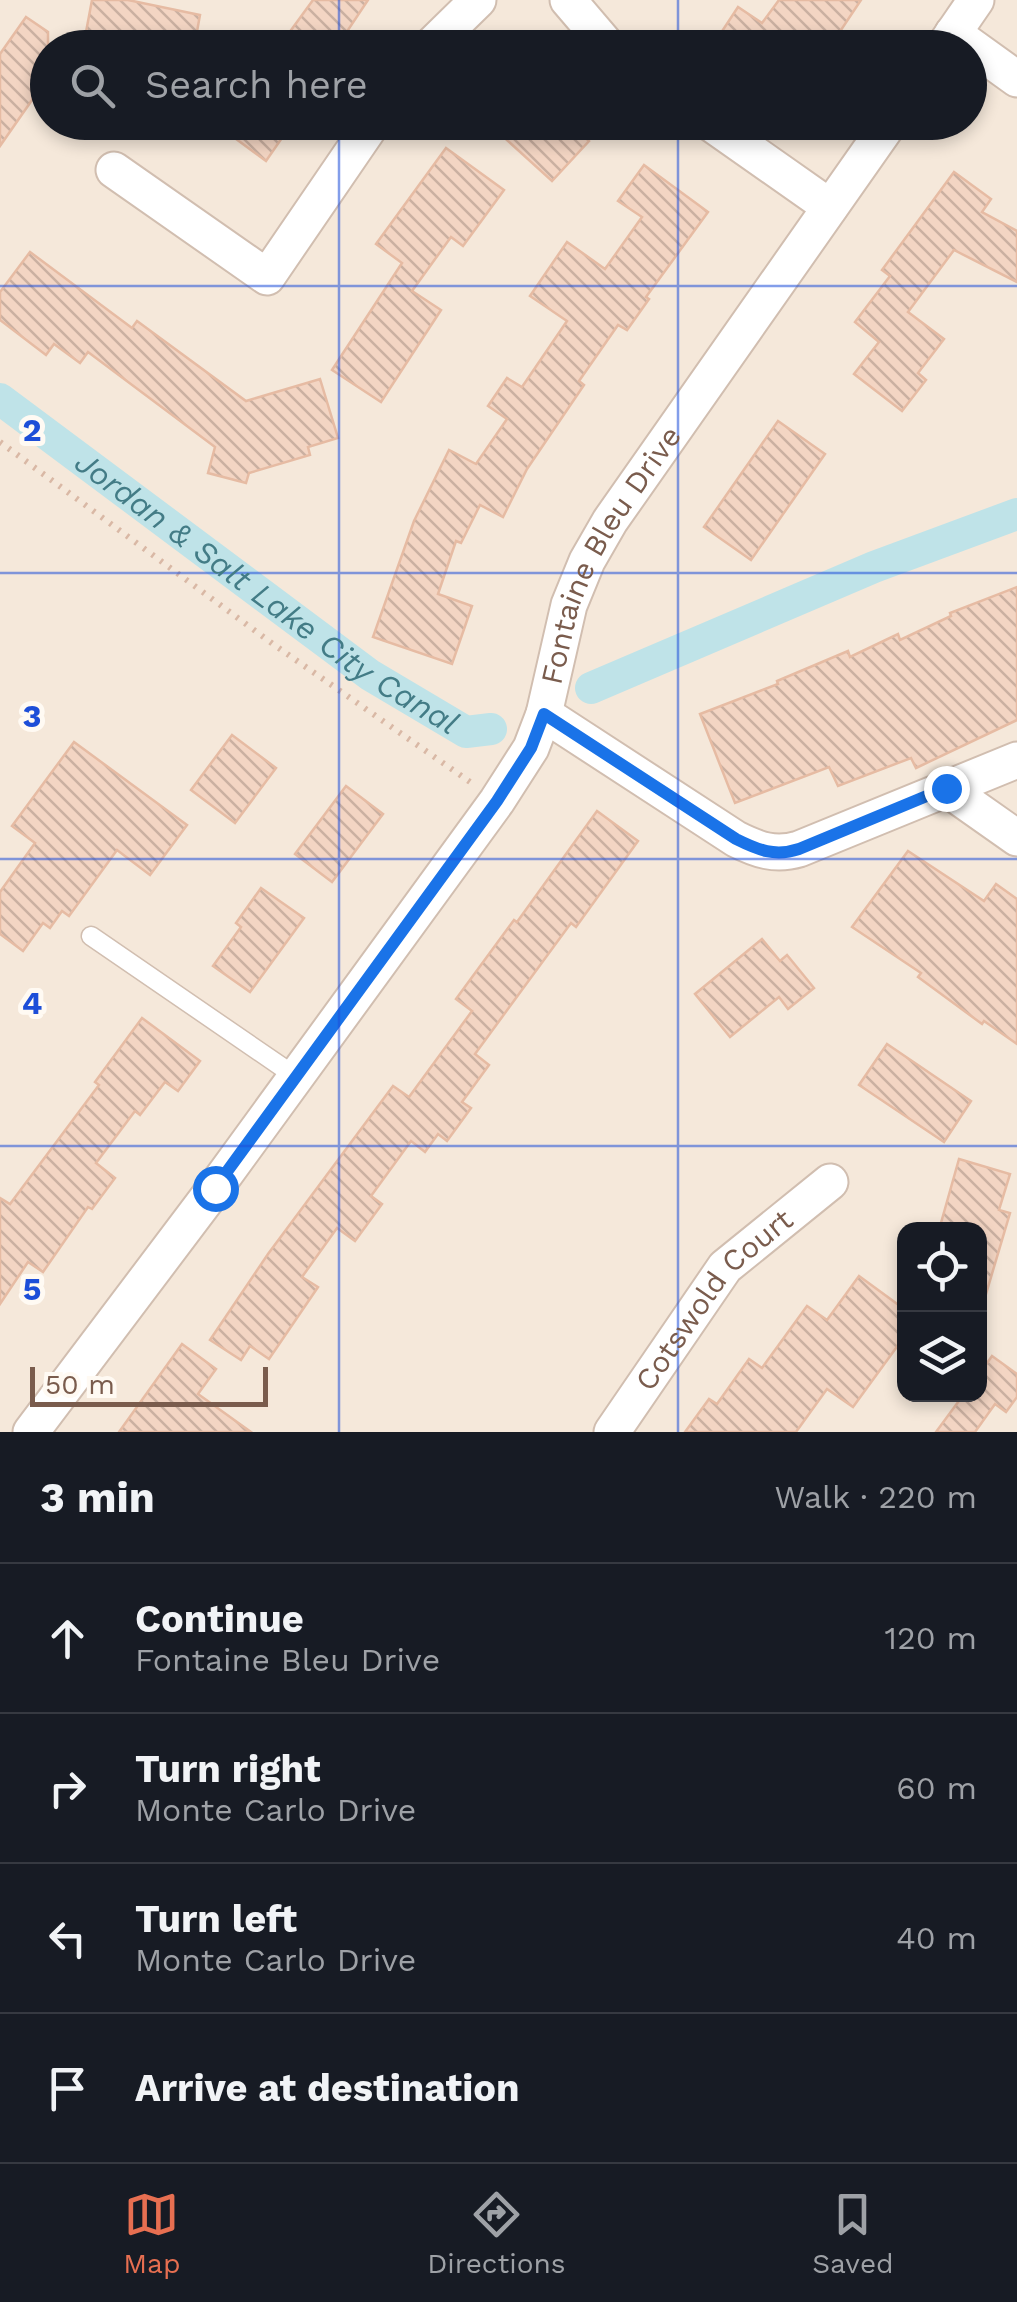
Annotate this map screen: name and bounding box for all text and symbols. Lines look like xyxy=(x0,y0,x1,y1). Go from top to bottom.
search box xyxy=(30,30,987,140)
icon: search xyxy=(65,58,120,113)
text: Search here xyxy=(145,63,368,107)
text: 2 xyxy=(22,411,42,449)
street label: Fontaine Bleu Drive xyxy=(533,419,688,687)
water label: Jordan & Salt Lake City Canal xyxy=(68,443,466,742)
text: 3 xyxy=(23,697,41,735)
route end xyxy=(924,766,970,812)
text: 4 xyxy=(22,984,42,1022)
route start xyxy=(193,1166,239,1212)
street label: Cotswold Court xyxy=(628,1201,800,1397)
map controls xyxy=(897,1222,987,1402)
button: locate xyxy=(897,1222,987,1312)
text: 5 xyxy=(23,1270,41,1308)
button: layers xyxy=(897,1312,987,1402)
scale bar xyxy=(30,1362,268,1406)
text: 50 m xyxy=(45,1368,115,1401)
text: 3 min xyxy=(40,1473,155,1522)
text: Walk · 220 m xyxy=(775,1478,977,1516)
text: Continue xyxy=(135,1597,304,1641)
icon: ahead xyxy=(40,1611,95,1666)
text: 120 m xyxy=(885,1619,977,1657)
text: Fontaine Bleu Drive xyxy=(135,1641,440,1679)
text: Turn right xyxy=(135,1747,321,1791)
icon: right xyxy=(40,1761,95,1816)
text: 60 m xyxy=(896,1769,977,1807)
text: Monte Carlo Drive xyxy=(135,1791,416,1829)
text: Turn left xyxy=(135,1897,297,1941)
icon: left xyxy=(40,1911,95,1966)
text: 40 m xyxy=(896,1919,977,1957)
text: Monte Carlo Drive xyxy=(135,1941,416,1979)
icon: arrive xyxy=(40,2061,95,2116)
text: Arrive at destination xyxy=(135,2066,520,2110)
tab: Map xyxy=(123,2187,181,2280)
tab: Directions xyxy=(427,2187,566,2280)
tab: Saved xyxy=(812,2187,894,2280)

